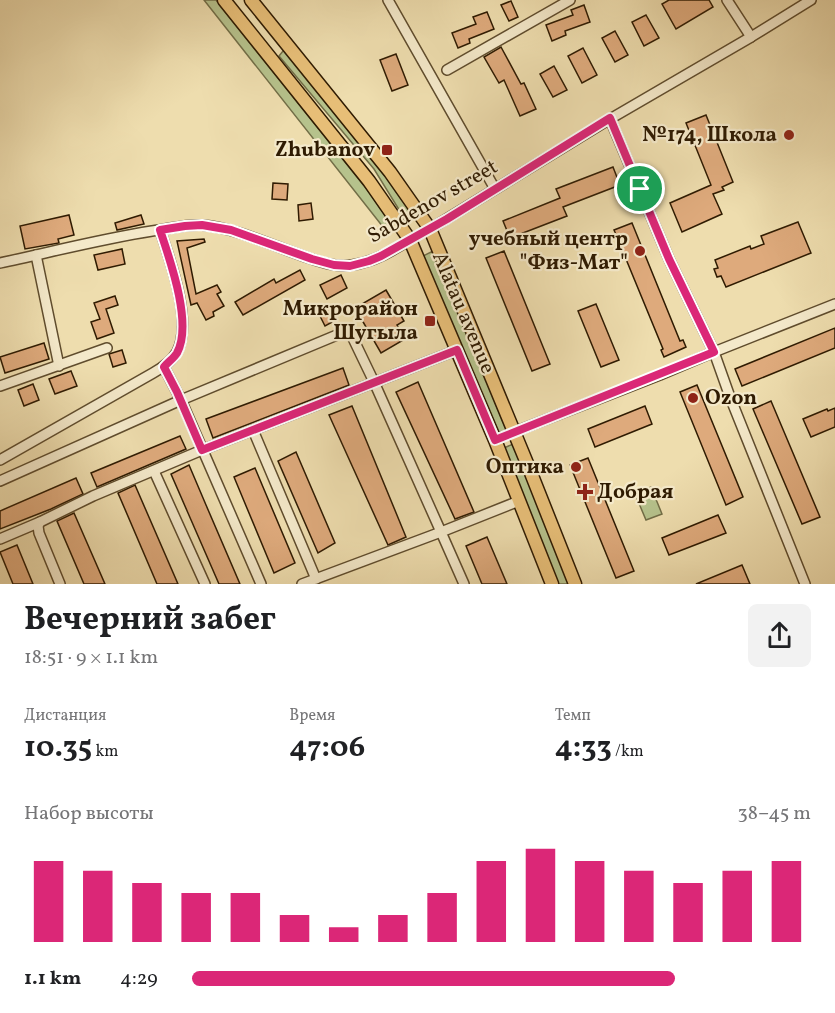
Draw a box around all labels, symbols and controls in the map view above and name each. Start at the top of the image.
place label: №174, Школа [642,121,777,150]
marker: №174, Школа [782,128,796,142]
place label: Zhubanov [275,136,375,165]
marker: Zhubanov [380,143,394,157]
street label: Sabdenov street [363,153,503,251]
pin [614,163,665,214]
icon: arrive [623,172,656,205]
place label: учебный центр "Физ-Мат" [469,225,628,278]
marker: учебный центр "Физ-Мат" [633,244,647,258]
street label: Alatau avenue [424,247,502,379]
place label: Микрорайон Шугыла [283,295,418,348]
marker: Микрорайон Шугыла [423,314,437,328]
place label: Ozon [705,384,757,413]
marker: Ozon [686,391,700,405]
place label: Оптика [486,453,564,482]
marker: Оптика [569,460,583,474]
place label: Добрая [597,478,673,507]
marker: Добрая [578,485,592,499]
text: Вечерний забег [24,598,276,644]
button: share [748,604,811,667]
text: 18:51 · 9 × 1.1 km [24,644,158,672]
text: Дистанция [24,705,106,727]
text: Время [289,705,335,727]
text: Темп [555,705,591,727]
text: 10.35 [24,727,92,769]
text: 47:06 [289,727,365,769]
text: 4:33 [555,727,612,769]
text: km [92,741,118,763]
text: /km [612,741,644,763]
text: Набор высоты [24,800,154,828]
text: 38–45 m [738,800,811,828]
text: 1.1 km [24,965,81,993]
text: 4:29 [120,965,158,993]

